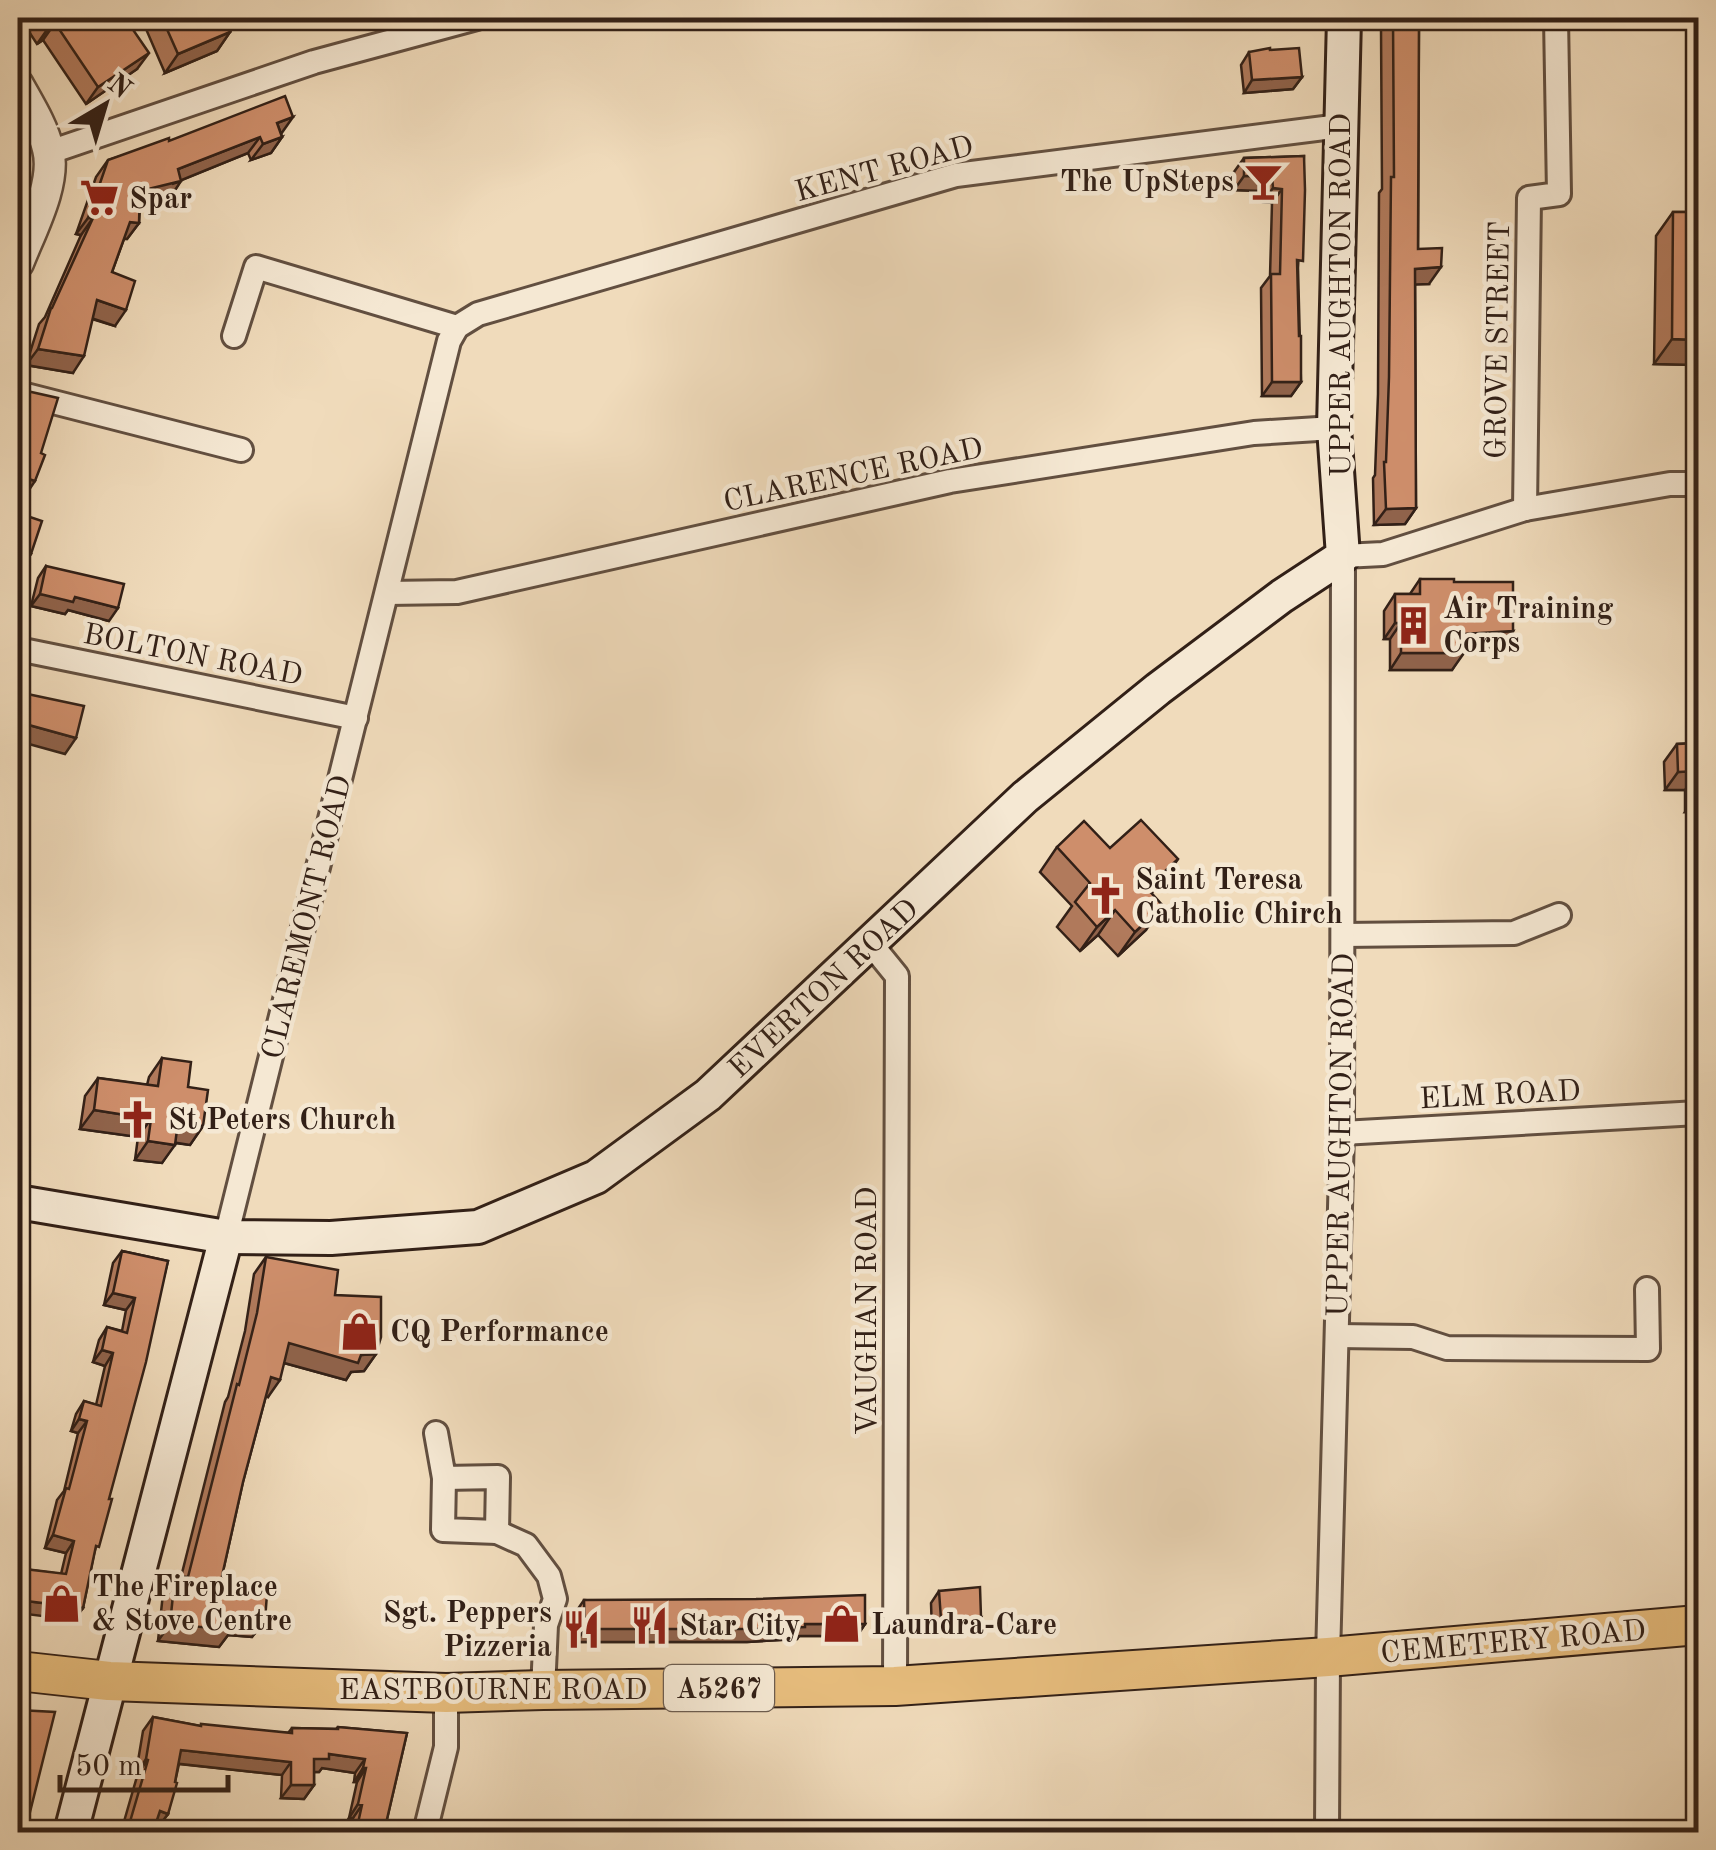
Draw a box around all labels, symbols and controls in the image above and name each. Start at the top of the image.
north arrow [55,55,155,155]
text: N [101,70,136,106]
street label: UPPER AUGHTON ROAD [1327,113,1357,477]
street label: KENT ROAD [792,132,977,208]
bar icon: The UpSteps [1243,160,1285,202]
place label: The UpSteps [1060,168,1234,198]
supermarket icon: Spar [78,177,120,219]
place label: Spar [129,185,192,215]
street label: GROVE STREET [1482,221,1516,459]
street label: CLARENCE ROAD [721,434,986,518]
place label: Air Training Corps [1443,595,1614,659]
building icon: Air Training Corps [1392,604,1434,646]
street label: BOLTON ROAD [80,620,305,692]
street label: CLAREMONT ROAD [258,772,358,1062]
place label: Saint Teresa Catholic Chirch [1135,866,1343,930]
church icon: Saint Teresa Catholic Chirch [1084,875,1126,917]
street label: EVERTON ROAD [724,894,925,1085]
street label: UPPER AUGHTON ROAD [1324,953,1360,1317]
street label: ELM ROAD [1419,1077,1581,1115]
church icon: St Peters Church [117,1098,159,1140]
place label: St Peters Church [168,1106,396,1136]
street label: VAUGHAN ROAD [853,1187,883,1435]
shop icon: CQ Performance [339,1310,381,1352]
place label: CQ Performance [390,1318,609,1348]
place label: The Fireplace & Stove Centre [92,1573,292,1637]
shop icon: The Fireplace & Stove Centre [41,1582,83,1624]
place label: Sgt. Peppers Pizzeria [383,1599,552,1663]
shop icon: Laundra-Care [820,1603,862,1645]
restaurant icon: Star City [628,1604,670,1646]
restaurant icon: Sgt. Peppers Pizzeria [561,1608,603,1650]
place label: Laundra-Care [871,1611,1057,1641]
place label: Star City [679,1612,801,1642]
street label: CEMETERY ROAD [1379,1616,1647,1670]
road number: A5267 [664,1665,774,1711]
street label: EASTBOURNE ROAD [339,1676,647,1706]
scale bar [60,1730,228,1792]
text: 50 m [75,1752,142,1782]

